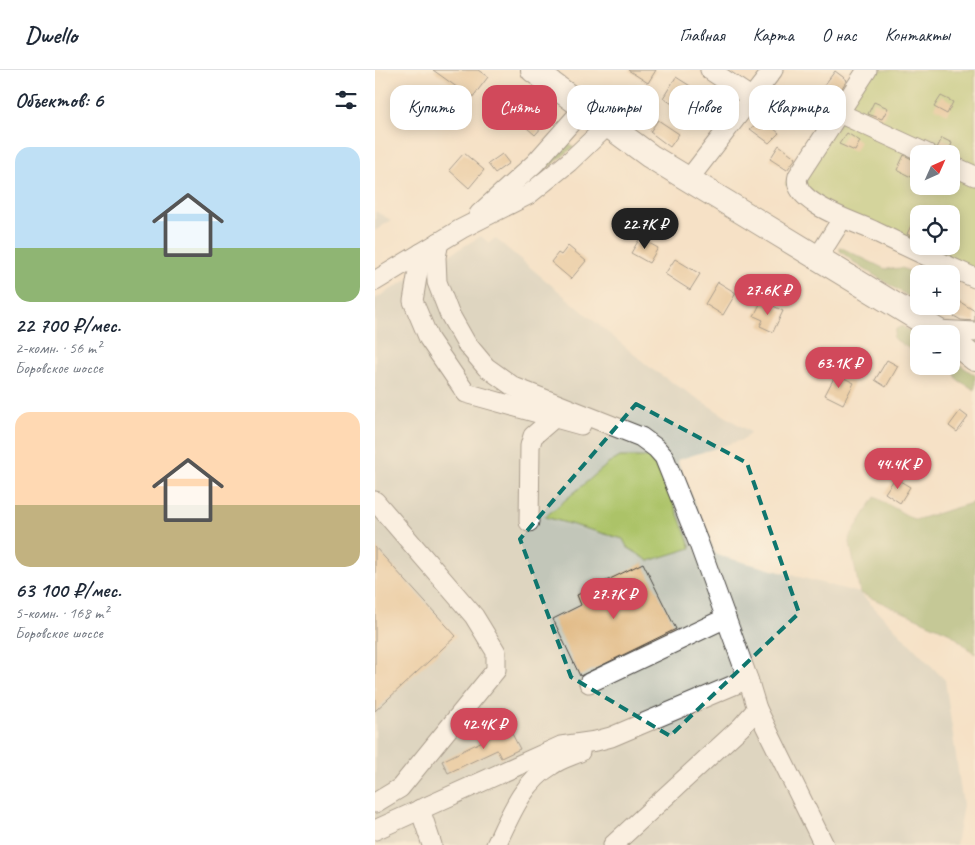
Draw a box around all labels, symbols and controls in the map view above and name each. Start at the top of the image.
text: Dwello [25,20,77,50]
text: Главная [680,24,725,46]
text: Карта [753,24,794,46]
text: О нас [822,24,857,46]
text: Контакты [885,24,950,46]
chip: Купить [390,85,472,130]
chip: Снять [482,85,557,130]
chip: Фильтры [567,85,659,130]
chip: Новое [669,85,739,130]
chip: Квартира [749,85,846,130]
icon: filters [332,86,360,114]
text: Объектов: 6 [15,87,103,113]
north arrow [910,145,960,195]
map controls [910,145,960,375]
icon: home [143,180,233,270]
button: locate [910,205,960,255]
pin: 22.7K ₽ [599,208,691,250]
text: 22.7K ₽ [623,214,667,234]
button: + [910,265,960,315]
pin: 27.6K ₽ [722,274,814,316]
text: 27.6K ₽ [745,280,791,300]
text: 22 700 ₽/мес. [15,312,121,338]
button: − [910,325,960,375]
text: 2-комн. · 56 m² [15,338,101,358]
pin: 63.1K ₽ [793,346,885,389]
text: 63.1K ₽ [816,353,862,373]
text: Боровское шоссе [15,358,103,378]
icon: home [143,445,233,535]
pin: 44.4K ₽ [852,448,944,490]
text: 44.4K ₽ [875,454,921,474]
text: 63 100 ₽/мес. [15,577,121,603]
pin: 27.7K ₽ [568,578,660,620]
text: 27.7K ₽ [592,584,636,604]
text: 5-комн. · 168 m² [15,603,108,623]
text: Боровское шоссе [15,623,103,643]
pin: 42.4K ₽ [438,708,530,750]
text: 42.4K ₽ [461,714,507,734]

